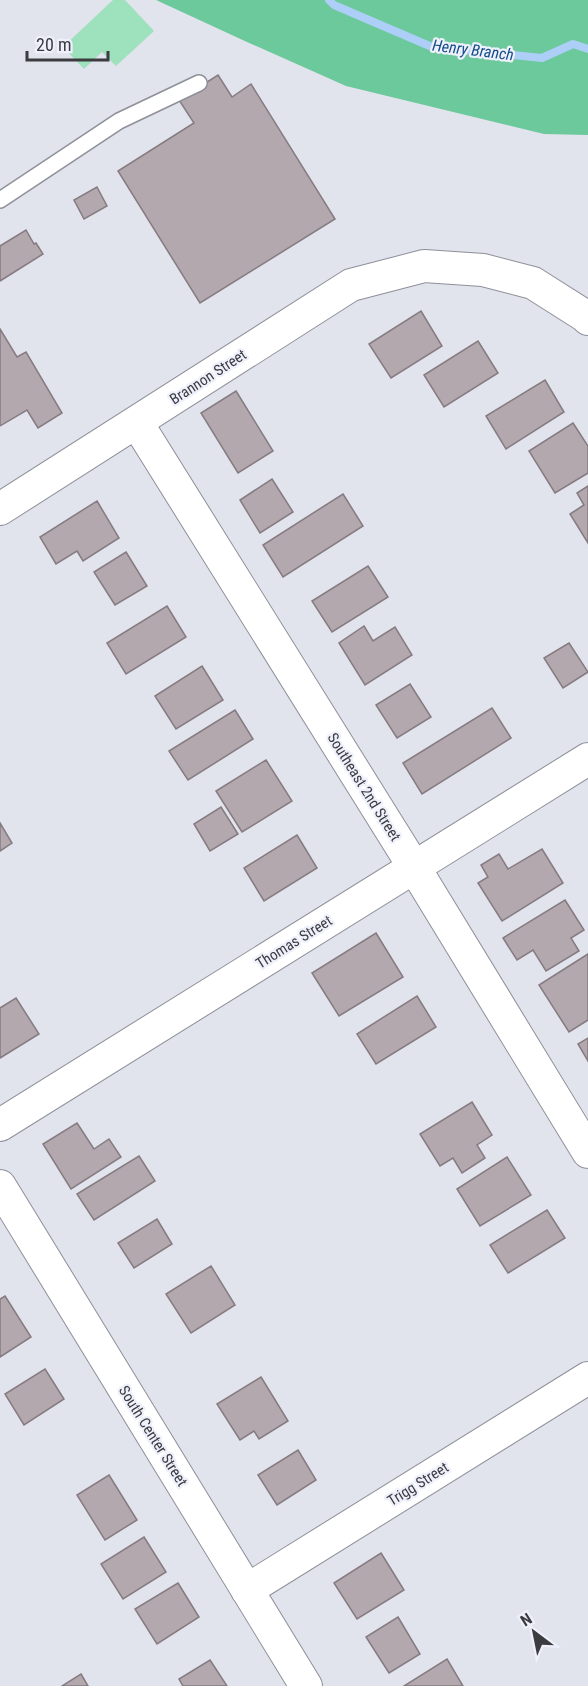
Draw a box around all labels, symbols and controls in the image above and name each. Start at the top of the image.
scale bar [27,24,108,62]
text: 20 m [36,34,71,55]
water label: Henry Branch [431,36,515,64]
street label: Brannon Street [166,346,250,408]
street label: Southeast 2nd Street [324,730,404,844]
street label: Thomas Street [253,911,335,973]
street label: South Center Street [115,1382,191,1490]
street label: Trigg Street [384,1458,452,1510]
north arrow [504,1602,564,1662]
text: N [517,1609,536,1630]

